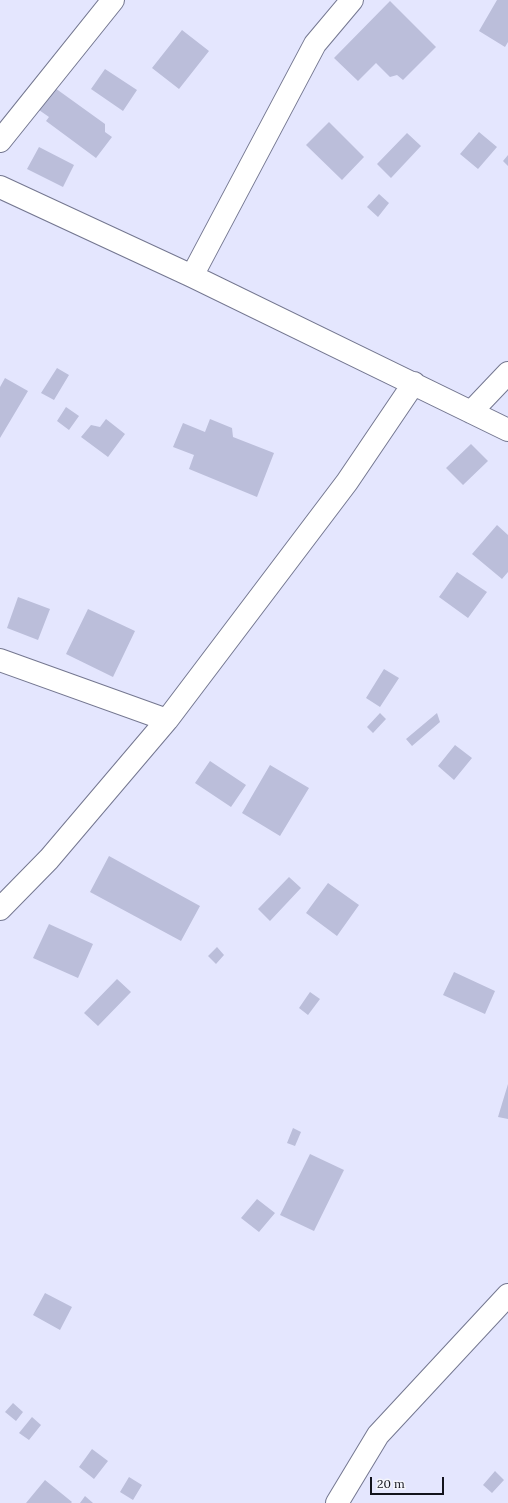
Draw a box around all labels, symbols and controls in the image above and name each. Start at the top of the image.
scale bar [372,1469,446,1495]
text: 20 m [377,1476,405,1491]

